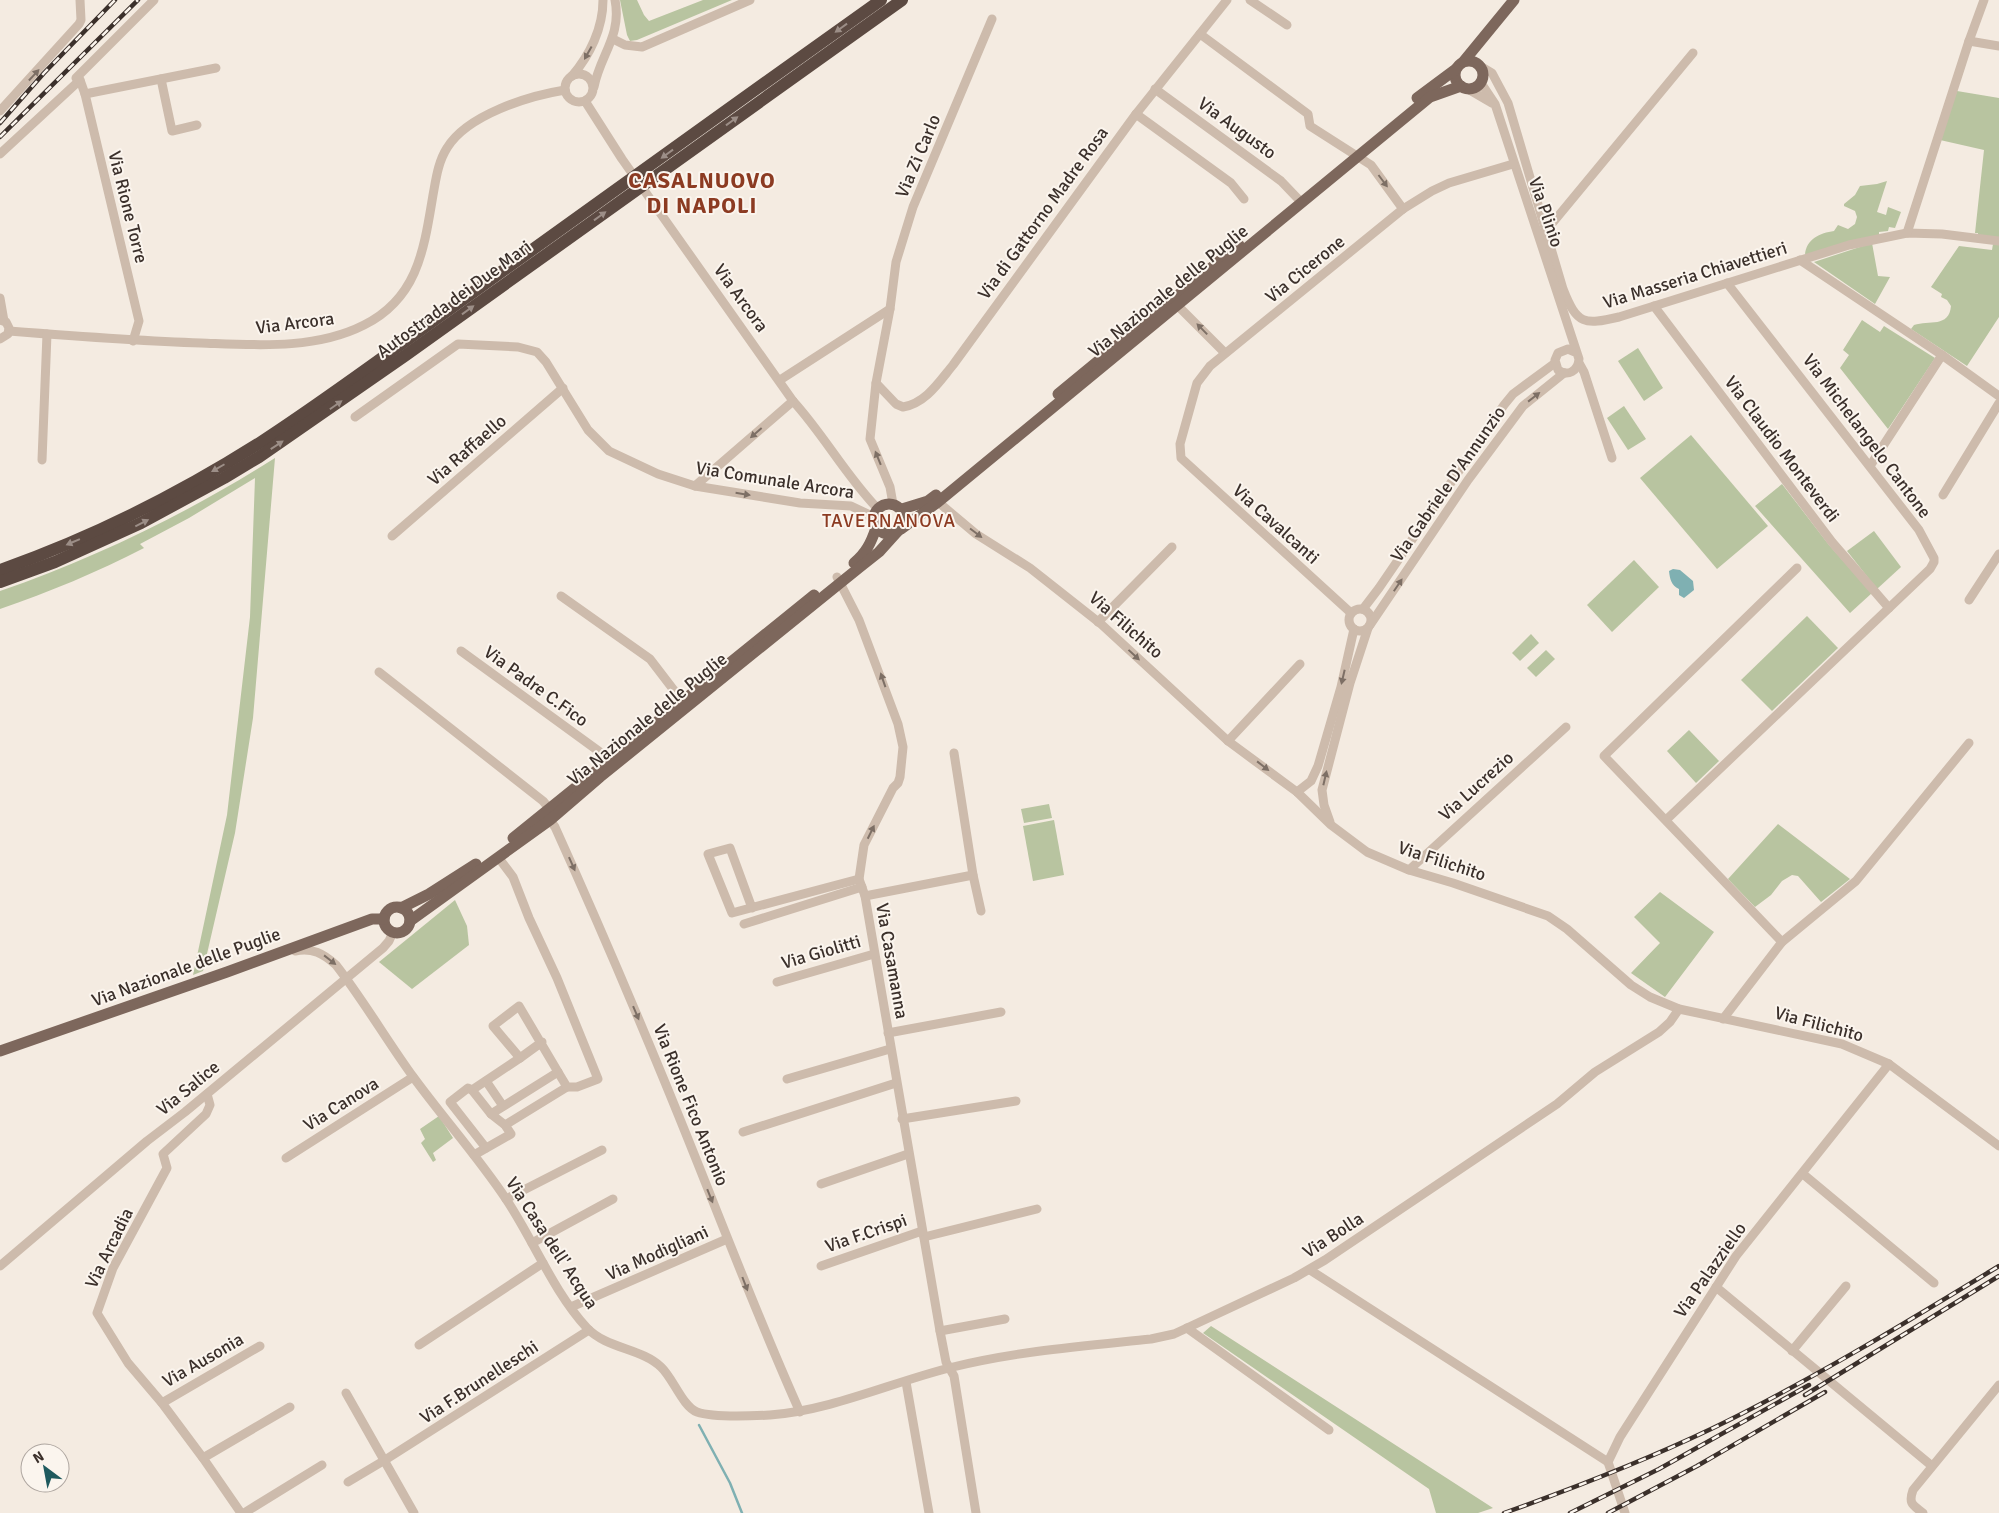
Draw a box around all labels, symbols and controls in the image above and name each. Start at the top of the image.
one-way arrow [834,23,848,33]
one-way arrow [584,46,592,60]
one-way arrow [28,70,40,82]
street label: Via Augusto [1193,92,1281,164]
street label: Via Zi Carlo [891,111,945,201]
one-way arrow [725,116,739,126]
street label: Via di Gattorno Madre Rosa [973,122,1113,304]
one-way arrow [660,148,673,158]
street label: Via Rione Torre [103,149,153,265]
district label: CASALNUOVO DI NAPOLI [628,167,776,219]
one-way arrow [1377,174,1388,187]
street label: Via Plinio [1524,174,1568,250]
one-way arrow [593,211,607,221]
street label: Via Nazionale delle Puglie [1084,220,1252,362]
street label: Via Cicerone [1261,230,1349,308]
street label: Autostrada dei Due Mari [372,235,536,363]
street label: Via Masseria Chiavettieri [1600,236,1790,314]
street label: Via Arcora [709,260,773,336]
one-way arrow [461,305,474,316]
street label: Via Arcora [254,307,336,339]
one-way arrow [1196,324,1208,336]
street label: Via Michelangelo Cantone [1798,349,1936,523]
street label: Via Claudio Monteverdi [1720,371,1844,527]
one-way arrow [1527,392,1540,403]
one-way arrow [329,400,342,410]
street label: Via Gabriele D'Annunzio [1386,402,1510,566]
street label: Via Raffaello [423,410,511,490]
one-way arrow [751,427,763,439]
one-way arrow [271,440,284,449]
one-way arrow [873,451,881,465]
street label: Via Comunale Arcora [694,457,856,503]
one-way arrow [210,464,225,472]
street label: Via Cavalcanti [1228,479,1324,569]
one-way arrow [735,490,751,498]
district label: TAVERNANOVA [822,509,956,533]
one-way arrow [134,519,149,527]
one-way arrow [969,528,982,539]
one-way arrow [66,538,80,546]
one-way arrow [1393,579,1403,592]
street label: Via Filichito [1084,587,1168,663]
street label: Via Padre C.Fico [480,641,592,731]
street label: Via Nazionale delle Puglie [563,648,731,790]
one-way arrow [1128,649,1140,661]
one-way arrow [1339,669,1347,685]
one-way arrow [879,673,886,688]
street label: Via Lucrezio [1434,747,1518,825]
one-way arrow [1256,761,1270,771]
one-way arrow [1321,770,1329,785]
one-way arrow [867,825,875,839]
street label: Via Filichito [1395,836,1489,886]
one-way arrow [568,857,576,871]
street label: Via Casamanna [871,901,913,1021]
street label: Via Nazionale delle Puglie [89,923,283,1011]
street label: Via Giolitti [779,930,863,974]
one-way arrow [323,955,336,966]
street label: Via Filichito [1772,1002,1866,1046]
one-way arrow [632,1006,640,1020]
street label: Via Rione Fico Antonio [648,1021,734,1189]
street label: Via Salice [152,1056,224,1120]
street label: Via Canova [299,1072,383,1136]
street label: Via Casa dell' Acqua [501,1173,603,1313]
one-way arrow [707,1189,715,1203]
street label: Via Arcadia [80,1204,138,1292]
street label: Via Bolla [1298,1207,1368,1263]
street label: Via F.Crispi [822,1209,910,1257]
street label: Via Palazziello [1669,1218,1751,1322]
street label: Via Modigliani [602,1221,712,1285]
one-way arrow [742,1277,749,1292]
street label: Via Ausonia [159,1328,247,1392]
street label: Via F.Brunelleschi [416,1336,542,1428]
north arrow [20,1443,70,1493]
text: N [30,1448,47,1467]

